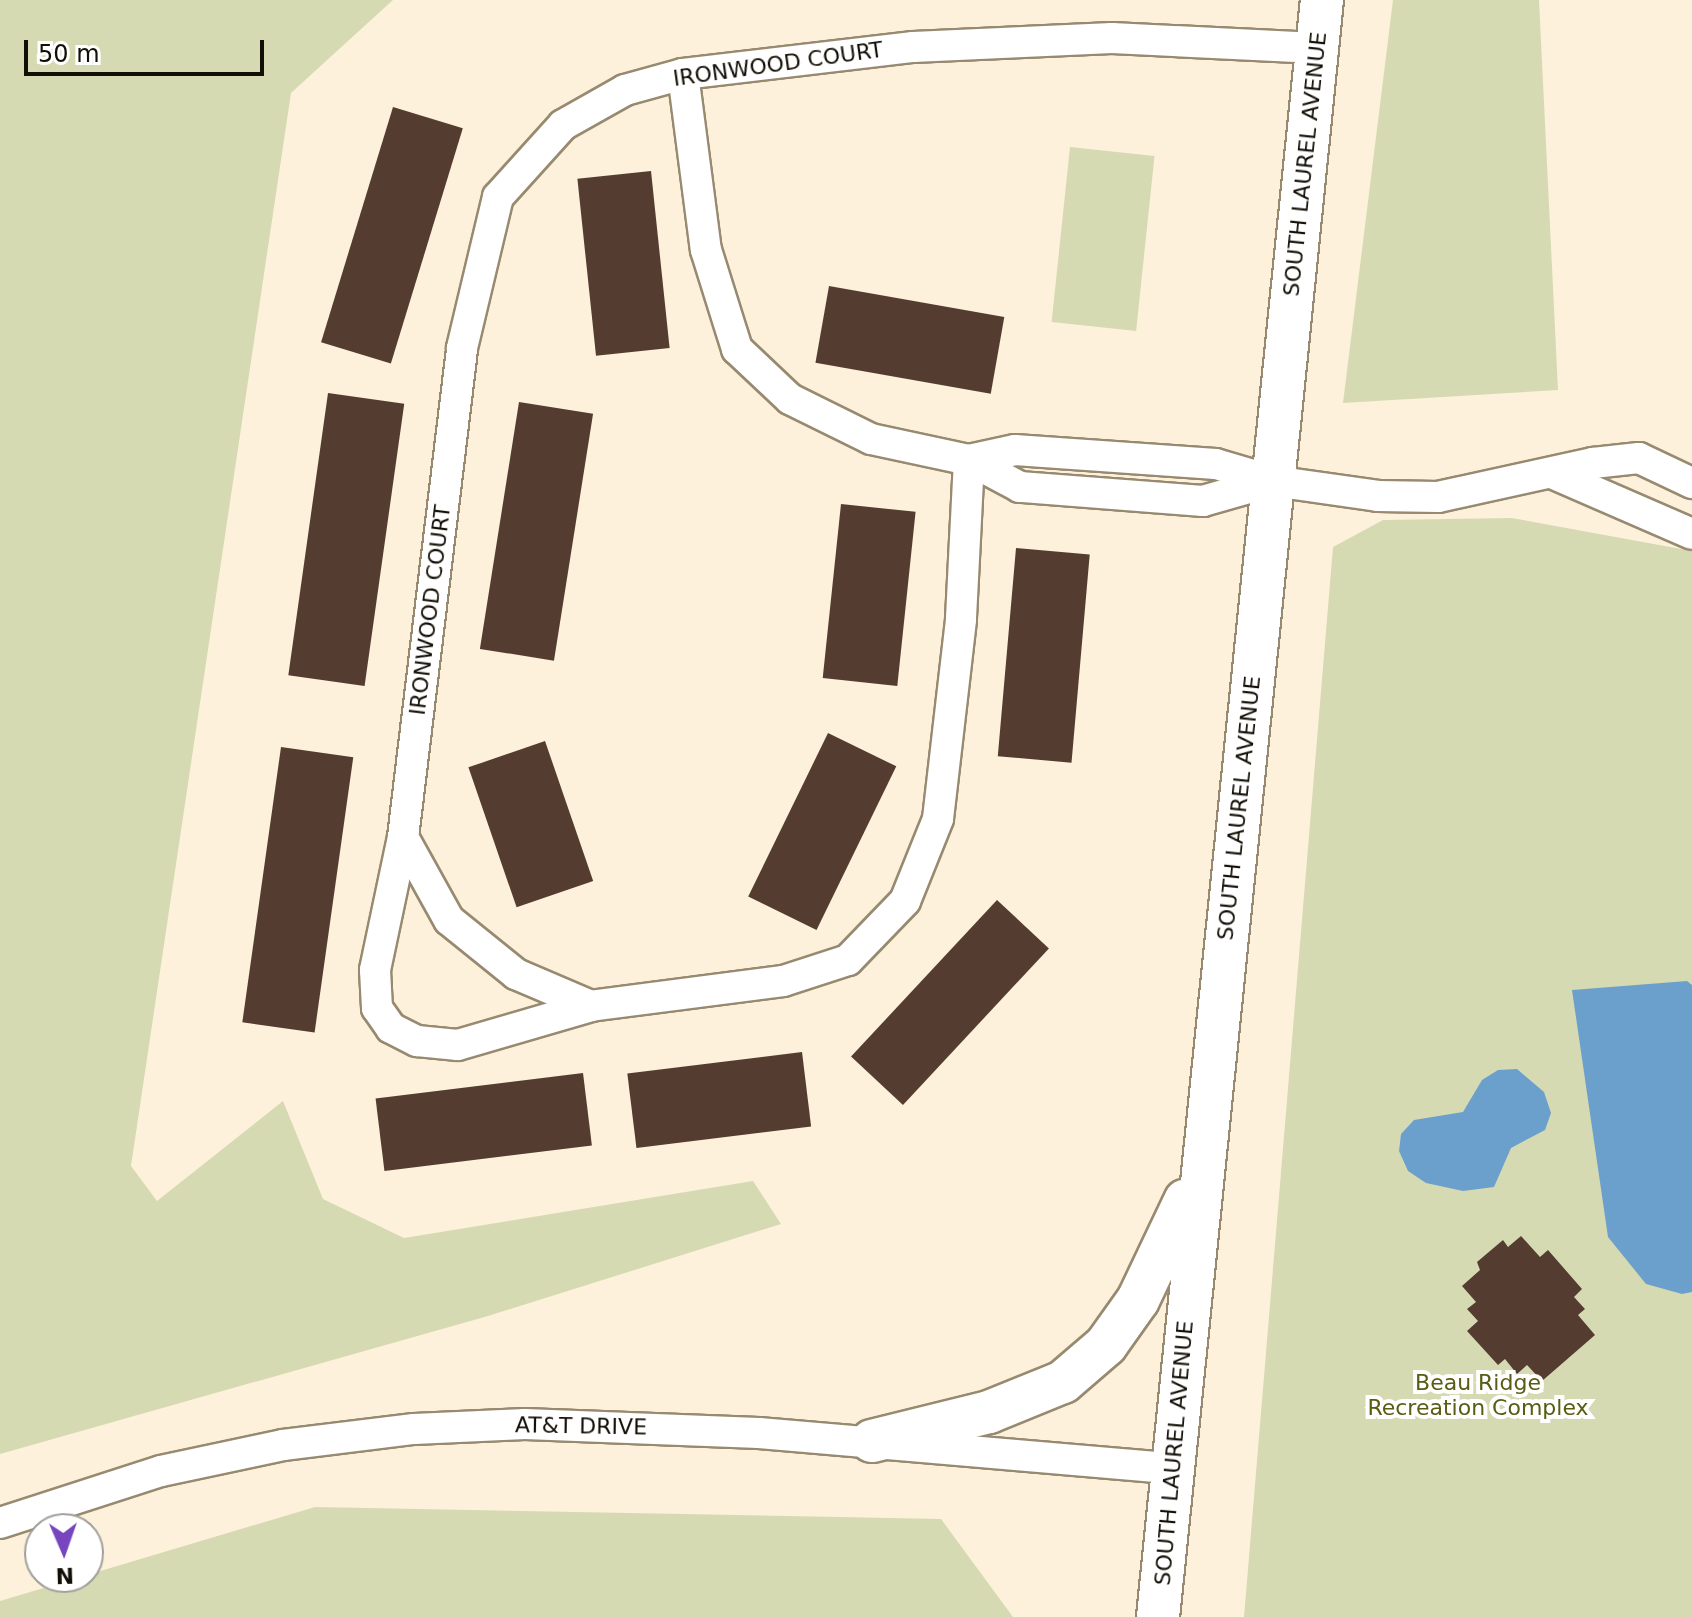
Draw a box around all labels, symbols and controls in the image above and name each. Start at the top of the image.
scale bar [28,24,268,74]
street label: SOUTH LAUREL AVENUE [1278,30,1332,298]
street label: IRONWOOD COURT [671,36,885,92]
text: 50 m [38,40,100,68]
street label: IRONWOOD COURT [404,503,456,717]
street label: SOUTH LAUREL AVENUE [1212,674,1266,942]
street label: SOUTH LAUREL AVENUE [1149,1319,1199,1587]
park label: Beau Ridge Recreation Complex [1367,1369,1589,1420]
street label: AT&T DRIVE [515,1412,647,1440]
north arrow [24,1513,104,1593]
text: N [55,1563,74,1588]

